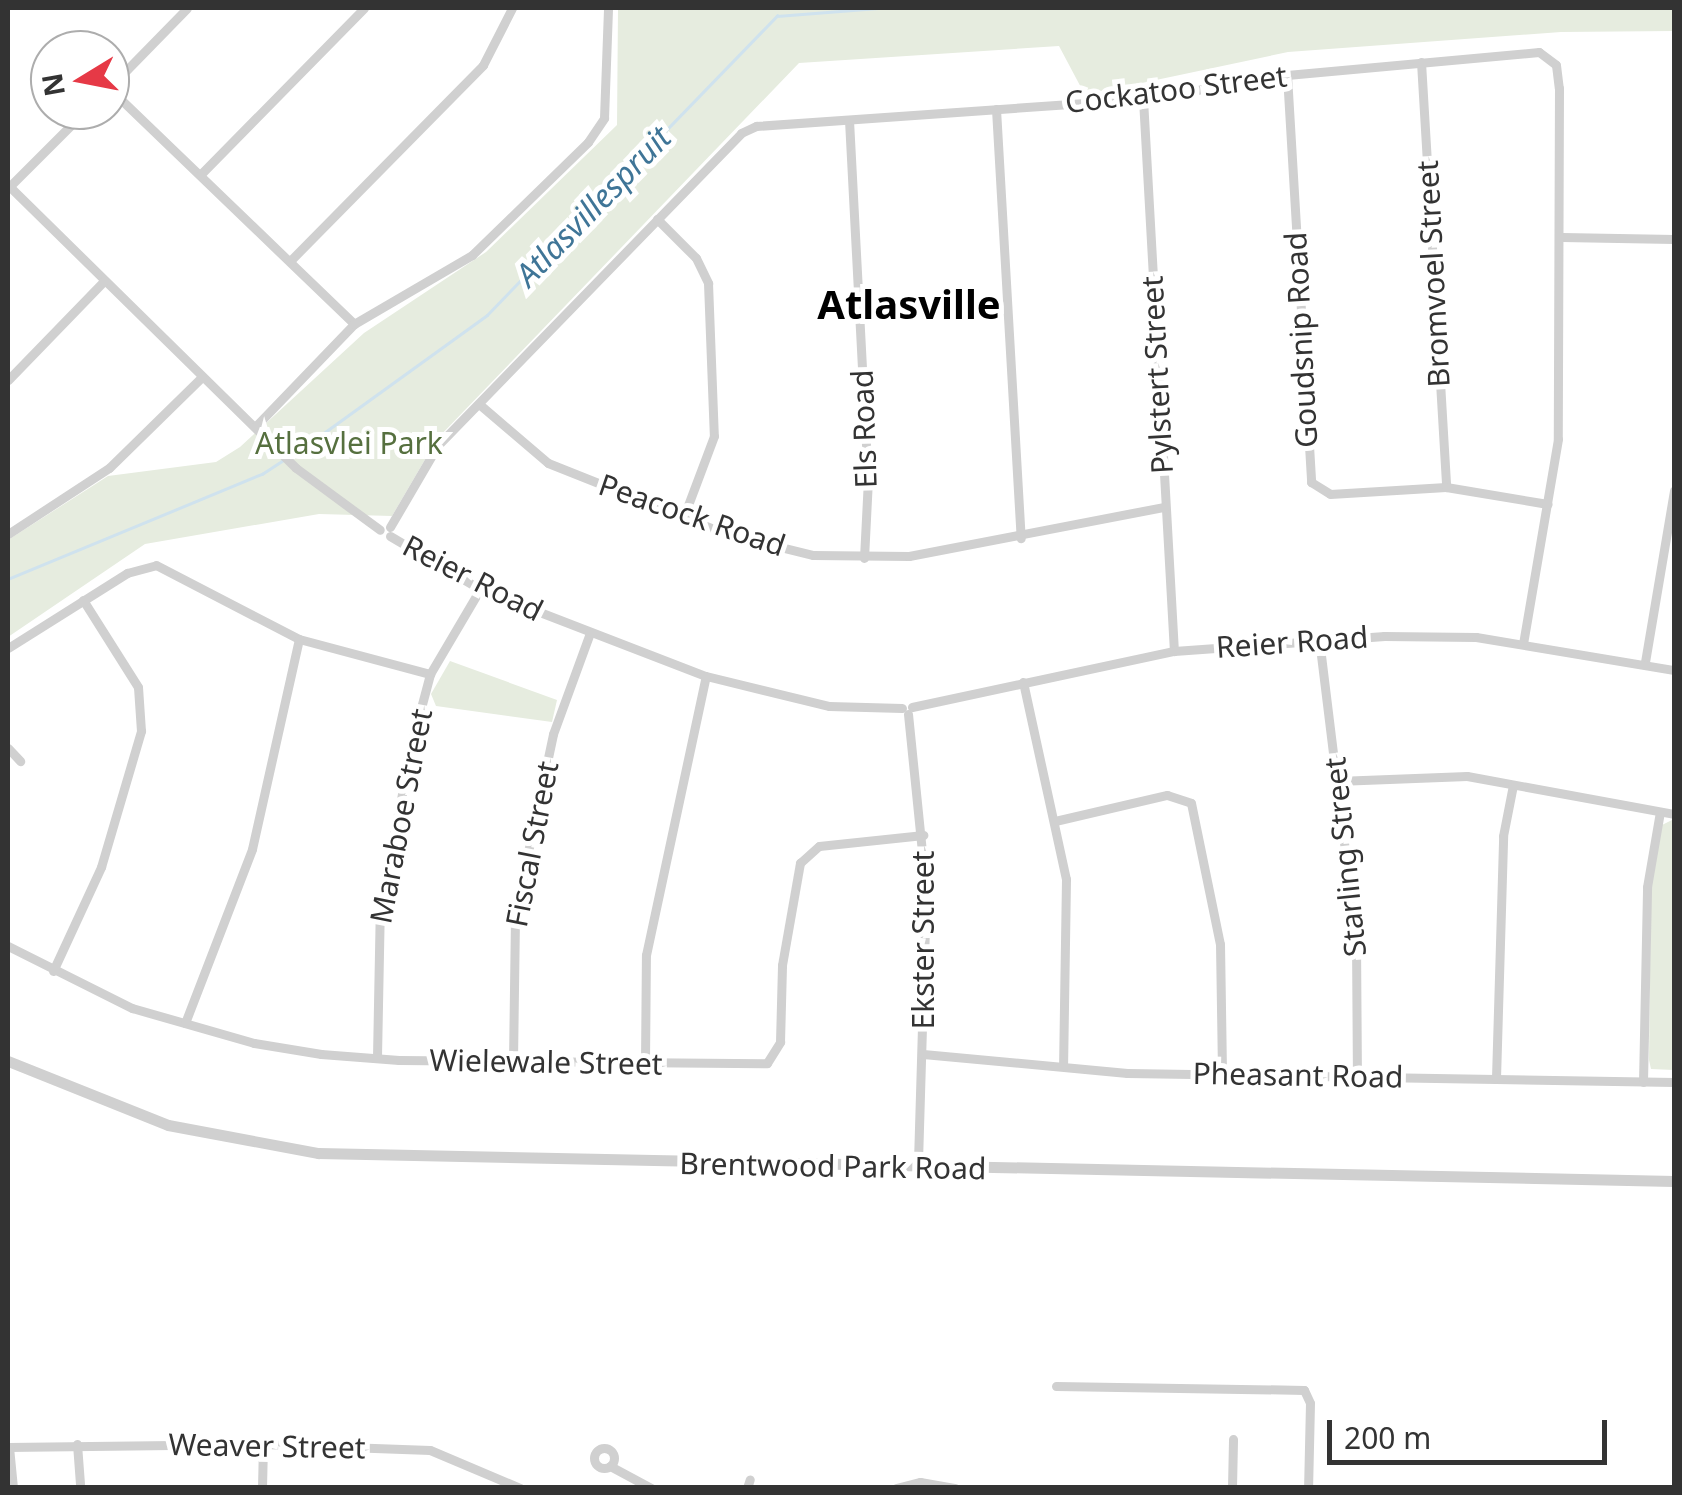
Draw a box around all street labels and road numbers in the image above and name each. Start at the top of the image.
street label: Cockatoo Street [1063,58,1289,120]
street label: Bromvoel Street [1409,160,1457,388]
street label: Goudsnip Road [1277,231,1325,449]
street label: Pylstert Street [1134,275,1180,475]
street label: Els Road [844,369,884,489]
street label: Peacock Road [594,466,790,564]
street label: Reier Road [397,527,549,629]
street label: Reier Road [1215,619,1369,665]
street label: Maraboe Street [363,706,439,926]
street label: Starling Street [1317,755,1373,959]
street label: Fiscal Street [498,758,566,930]
street label: Ekster Street [905,851,941,1029]
street label: Wielewale Street [429,1042,663,1082]
street label: Pheasant Road [1192,1055,1404,1095]
street label: Brentwood Park Road [679,1145,987,1187]
street label: Weaver Street [168,1426,366,1466]

